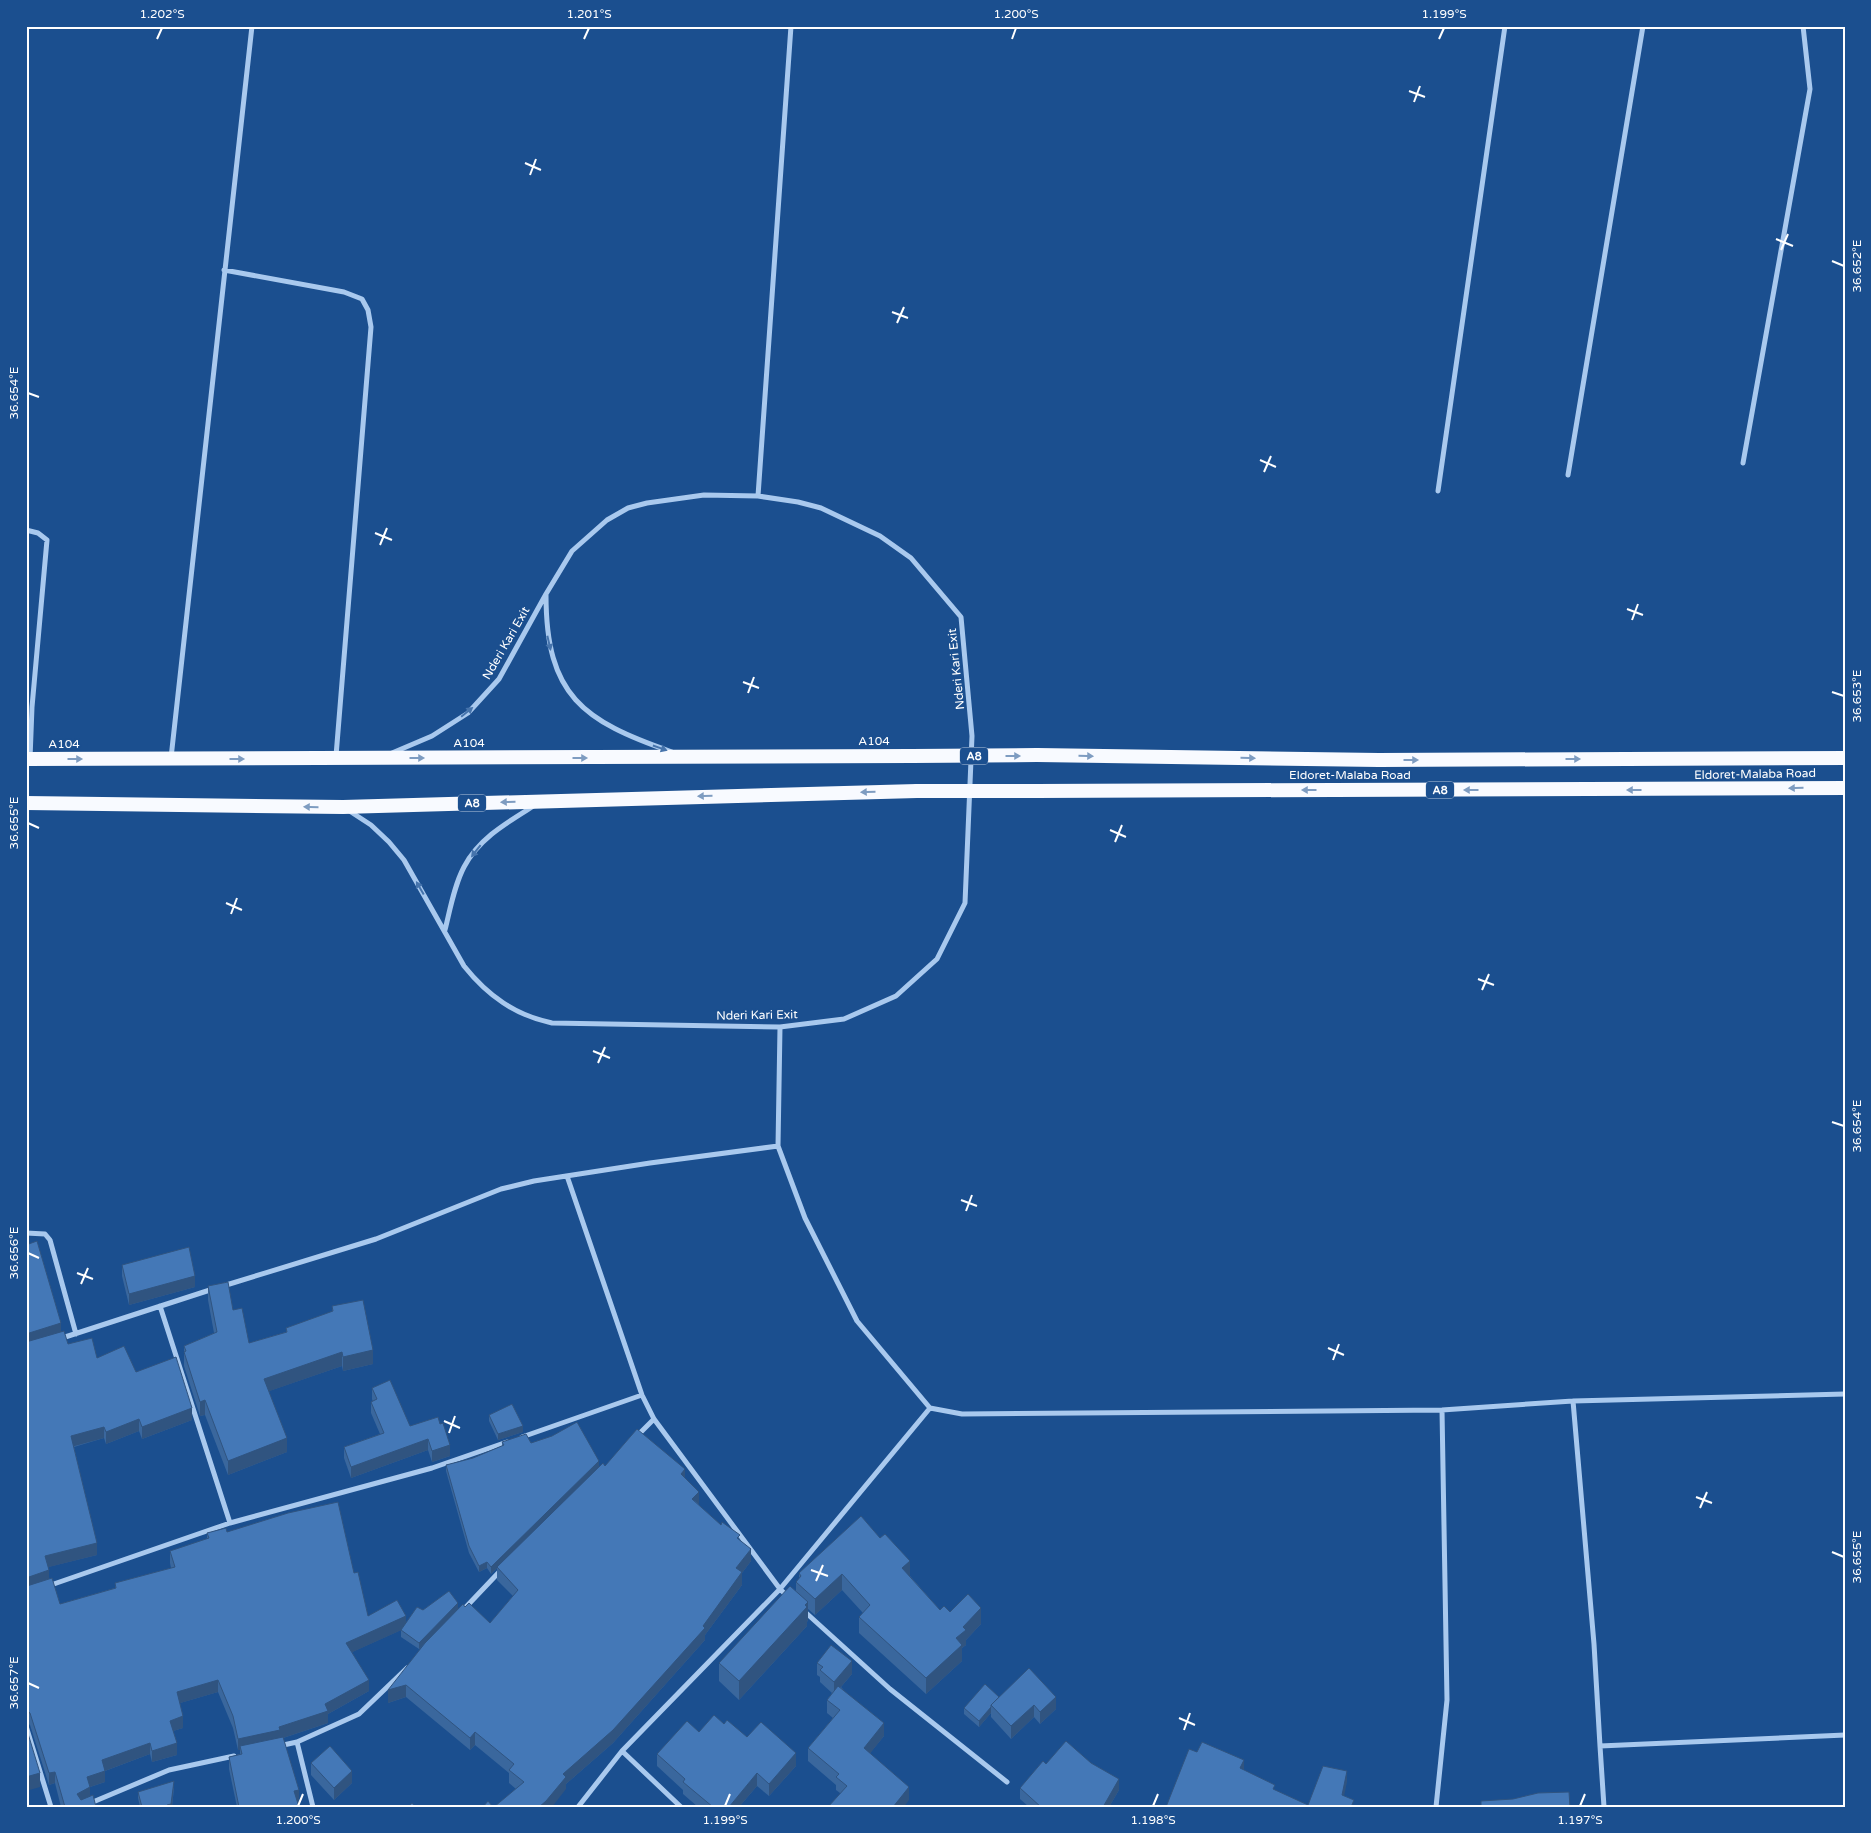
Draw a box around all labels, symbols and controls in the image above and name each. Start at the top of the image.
text: 1.202°S [139,7,185,21]
text: 1.201°S [566,7,612,21]
text: 1.200°S [993,7,1039,21]
text: 1.199°S [1421,7,1467,21]
text: 36.652°E [1850,239,1864,293]
text: 36.654°E [7,366,21,420]
street label: Nderi Kari Exit [480,604,533,682]
street label: Nderi Kari Exit [945,627,967,710]
one-way arrow [545,635,553,650]
text: 36.653°E [1850,669,1864,723]
one-way arrow [460,707,473,718]
street label: A104 [858,734,890,748]
street label: A104 [453,736,485,750]
street label: A104 [48,737,80,751]
one-way arrow [653,744,668,752]
road number: A8 [960,748,988,764]
one-way arrow [1005,751,1021,759]
one-way arrow [1078,752,1094,760]
one-way arrow [410,754,426,762]
one-way arrow [572,754,588,762]
one-way arrow [1240,754,1256,762]
one-way arrow [67,755,83,763]
one-way arrow [230,755,246,763]
one-way arrow [1565,755,1581,763]
one-way arrow [1403,756,1419,764]
street label: Eldoret-Malaba Road [1694,766,1816,782]
street label: Eldoret-Malaba Road [1289,768,1411,782]
road number: A8 [1426,782,1454,798]
one-way arrow [1788,785,1804,793]
one-way arrow [1463,786,1479,794]
one-way arrow [1625,786,1641,794]
one-way arrow [1300,787,1316,795]
one-way arrow [860,788,876,796]
one-way arrow [697,792,713,800]
road number: A8 [458,794,486,811]
text: 36.655°E [7,796,21,849]
one-way arrow [500,798,516,806]
one-way arrow [302,803,318,811]
one-way arrow [470,844,481,857]
one-way arrow [416,880,424,895]
street label: Nderi Kari Exit [716,1007,798,1023]
text: 36.654°E [1850,1099,1864,1153]
text: 36.656°E [7,1226,21,1279]
text: 36.655°E [1850,1530,1864,1583]
text: 36.657°E [7,1656,21,1710]
text: 1.200°S [275,1813,321,1827]
text: 1.199°S [702,1813,748,1827]
text: 1.198°S [1130,1813,1176,1827]
text: 1.197°S [1557,1813,1603,1827]

